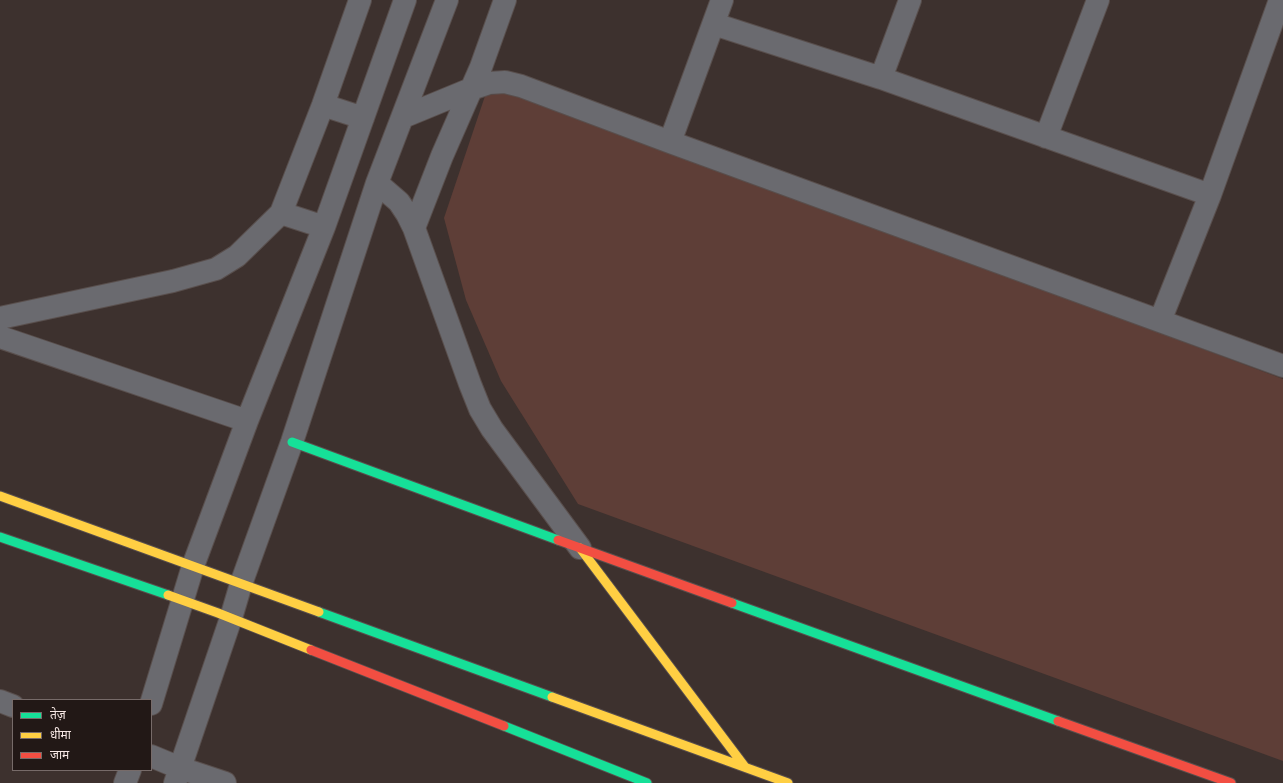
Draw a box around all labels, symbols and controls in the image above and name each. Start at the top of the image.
legend [12,699,152,771]
text: तेज़ [50,707,66,722]
text: धीमा [50,727,71,742]
text: जाम [50,747,69,762]

